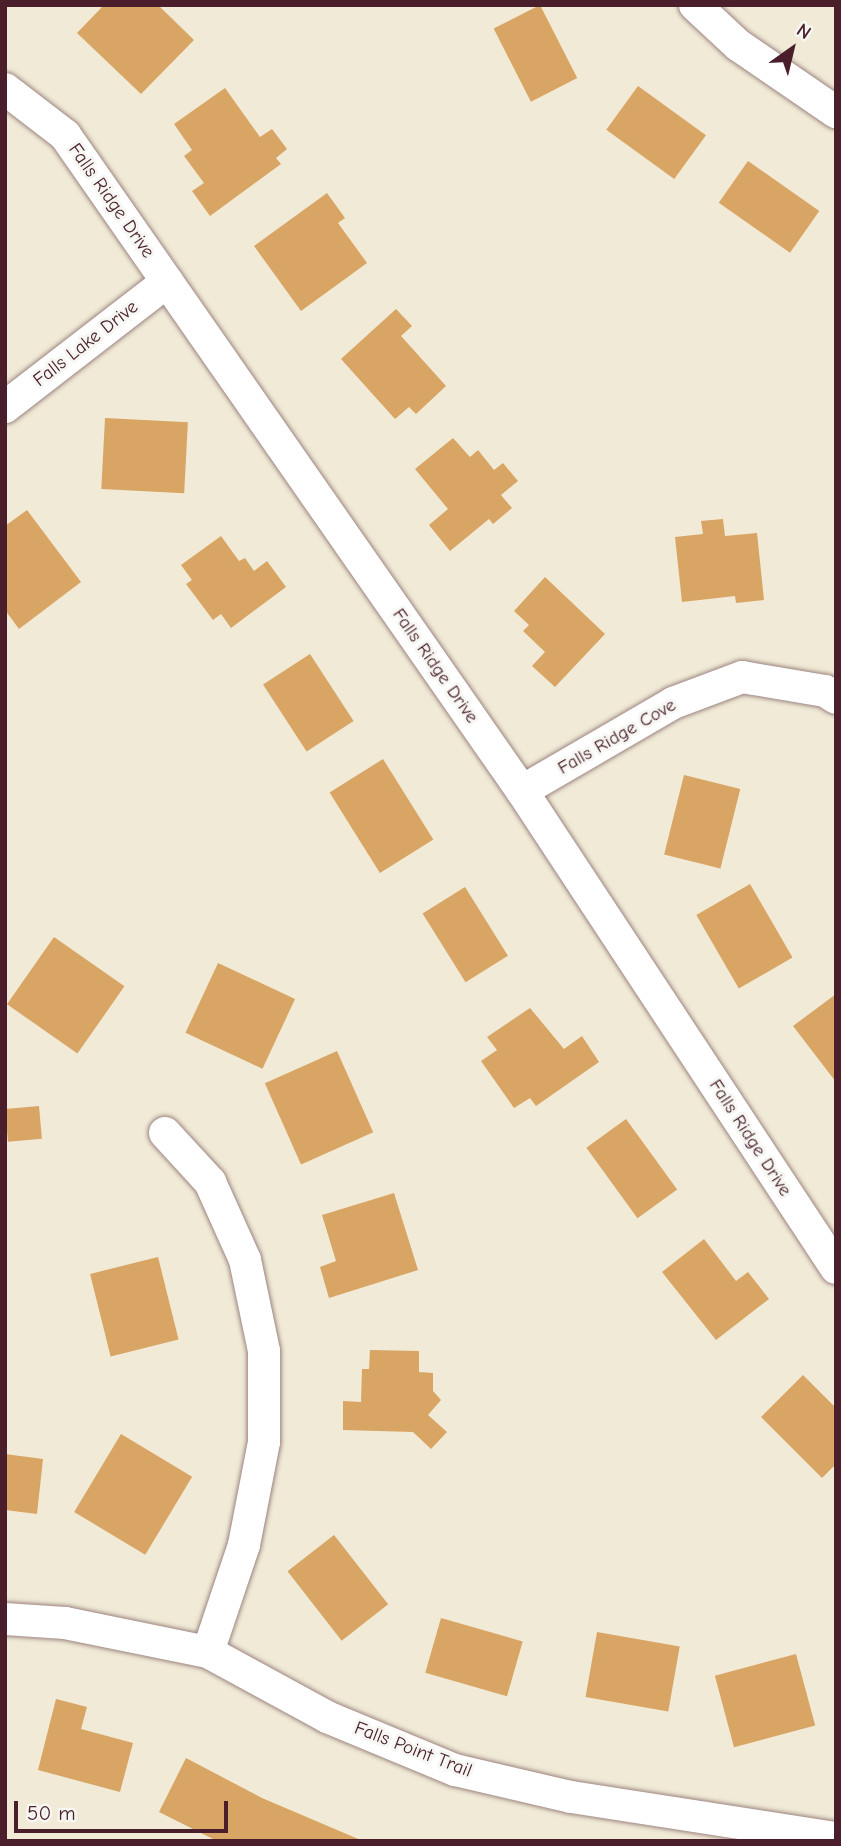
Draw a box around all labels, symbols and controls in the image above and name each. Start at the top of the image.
north arrow [757,14,827,84]
text: N [792,19,815,44]
street label: Falls Ridge Drive [63,139,159,263]
street label: Falls Lake Drive [29,296,143,392]
street label: Falls Ridge Drive [387,604,483,728]
street label: Falls Ridge Cove [554,694,680,780]
street label: Falls Ridge Drive [704,1075,796,1201]
street label: Falls Point Trail [351,1717,475,1783]
scale bar [18,1786,231,1830]
text: 50 m [27,1801,76,1825]

